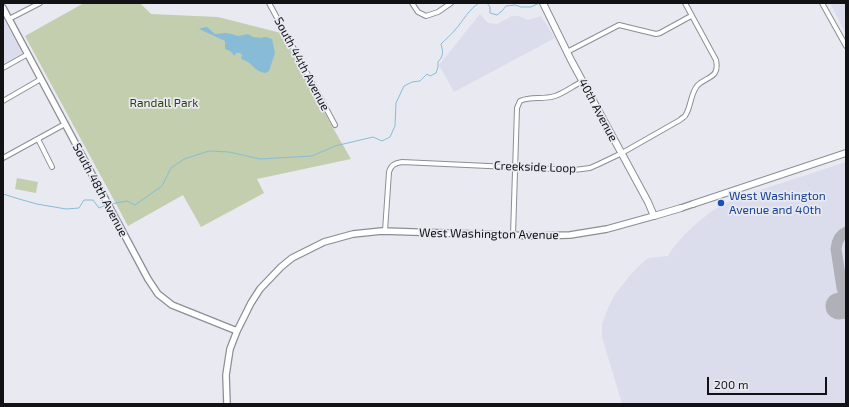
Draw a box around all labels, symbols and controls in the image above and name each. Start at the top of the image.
street label: South 44th Avenue [271,15,333,113]
street label: 40th Avenue [575,76,621,144]
park label: Randall Park [130,96,198,110]
street label: South 48th Avenue [69,141,131,239]
street label: Creekside Loop [494,158,576,176]
place label: West Washington Avenue and 40th [729,189,826,217]
marker: West Washington Avenue and 40th [716,198,726,208]
street label: West Washington Avenue [419,226,559,242]
scale bar [709,369,829,395]
text: 200 m [714,377,748,391]

